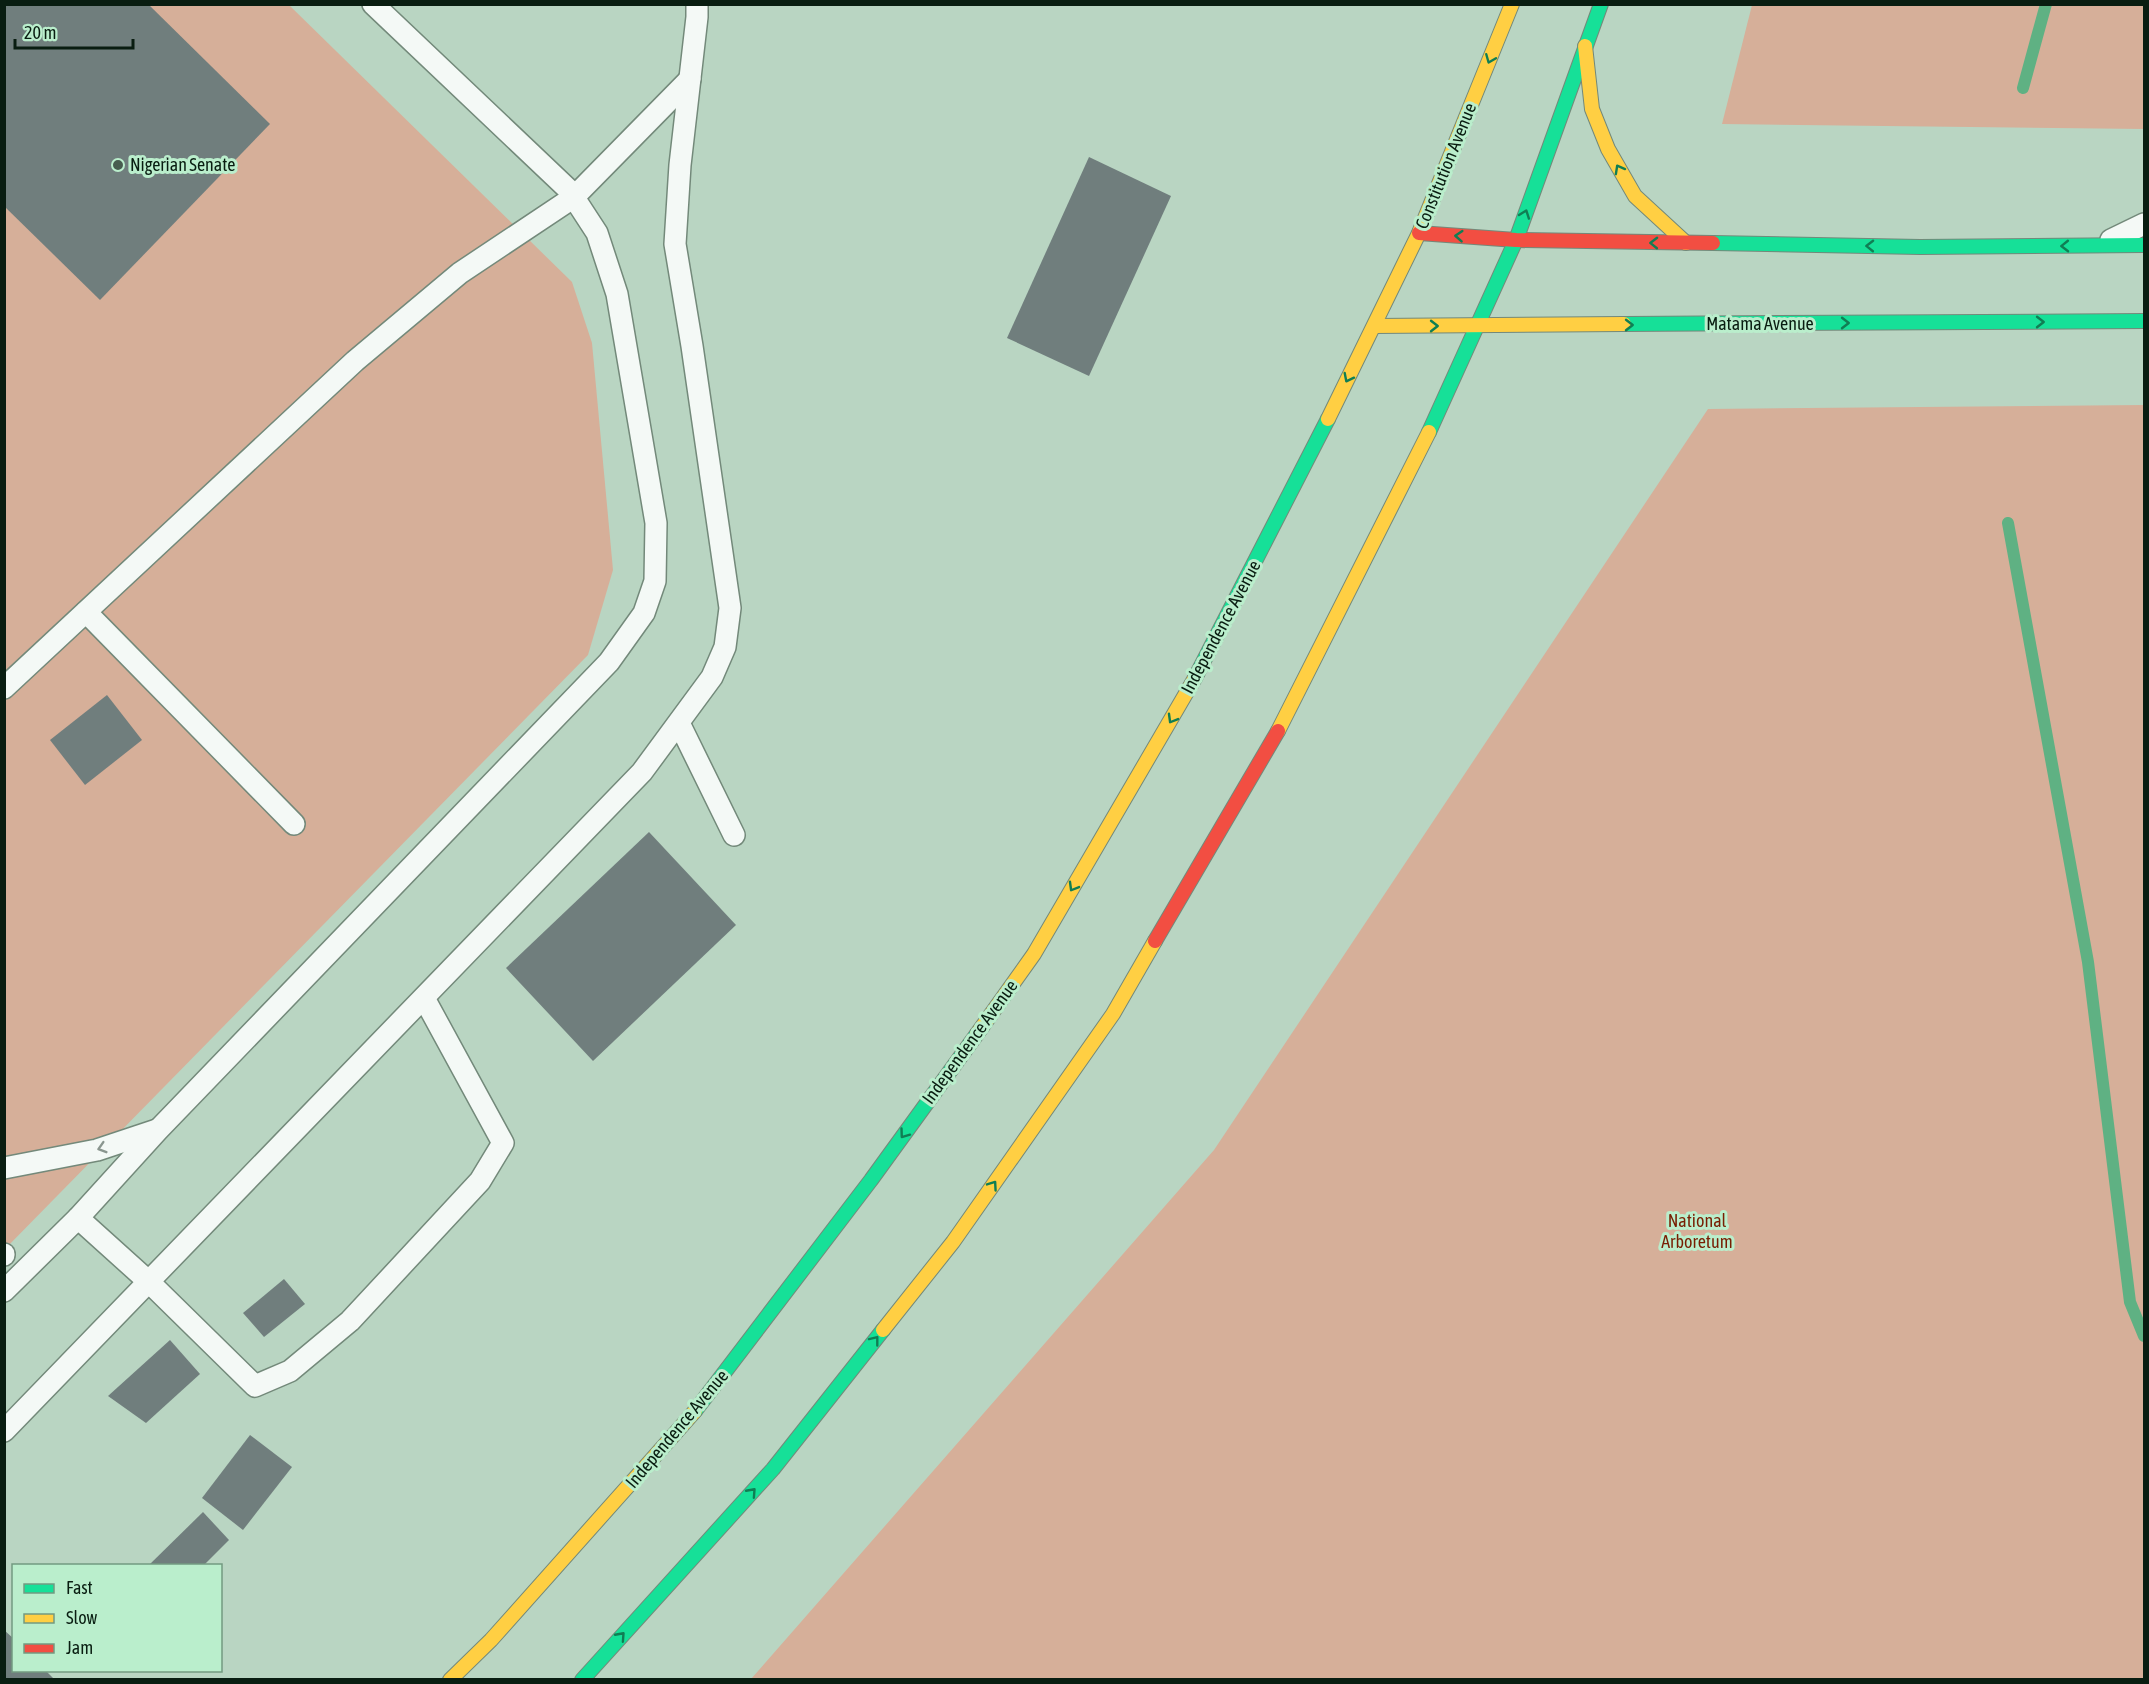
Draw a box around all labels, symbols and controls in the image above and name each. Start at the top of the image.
scale bar [15,12,134,50]
text: 20 m [24,22,56,43]
one-way arrow [1485,52,1497,63]
street label: Constitution Avenue [1411,100,1480,232]
place label: Nigerian Senate [130,154,235,175]
marker: Nigerian Senate [111,158,125,172]
one-way arrow [1615,165,1626,175]
one-way arrow [1518,209,1531,220]
one-way arrow [1455,230,1464,243]
one-way arrow [1650,236,1659,249]
one-way arrow [2061,239,2070,252]
one-way arrow [1866,240,1875,253]
street label: Matama Avenue [1706,313,1814,334]
one-way arrow [2035,316,2044,328]
one-way arrow [1840,317,1849,329]
one-way arrow [1624,319,1633,331]
one-way arrow [1429,320,1438,332]
one-way arrow [1344,372,1356,383]
street label: Independence Avenue [1177,556,1265,697]
one-way arrow [1167,713,1179,723]
one-way arrow [1069,881,1081,891]
street label: Independence Avenue [918,976,1022,1108]
one-way arrow [900,1128,911,1139]
one-way arrow [97,1141,108,1153]
one-way arrow [986,1180,997,1191]
park label: National Arboretum [1661,1210,1733,1252]
one-way arrow [867,1336,878,1347]
street label: Independence Avenue [621,1365,732,1492]
one-way arrow [745,1488,756,1498]
legend [12,1564,222,1672]
text: Fast [66,1577,93,1598]
text: Slow [66,1607,97,1628]
one-way arrow [614,1632,625,1643]
text: Jam [66,1637,93,1658]

